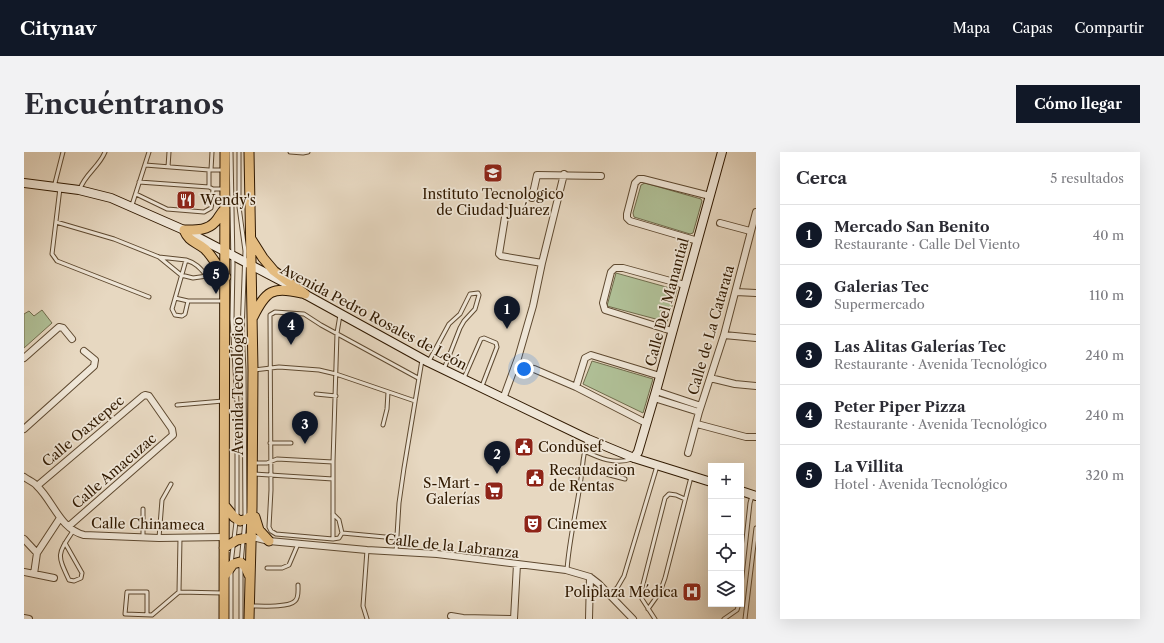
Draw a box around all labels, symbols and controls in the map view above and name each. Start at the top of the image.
text: Citynav [20,17,97,40]
text: Mapa [953,19,990,37]
text: Capas [1012,19,1053,37]
text: Compartir [1075,19,1144,37]
button: Cómo llegar [1016,85,1140,123]
text: Encuéntranos [24,87,224,121]
school or university icon: Instituto Tecnologico de Ciudad Juárez [482,162,504,184]
text: Cerca [796,168,847,188]
text: 5 resultados [1050,170,1124,186]
place label: Instituto Tecnologico de Ciudad Juárez [422,185,564,219]
restaurant icon: Wendy's [175,189,197,211]
place label: Wendy's [199,191,256,209]
text: Mercado San Benito [834,217,990,236]
text: 1 [806,227,812,243]
text: 40 m [1093,227,1124,243]
street label: Calle Del Manantial [641,236,693,368]
text: Restaurante · Calle Del Viento [834,236,1020,252]
street label: Avenida Pedro Rosales de León [277,260,471,374]
pin: 5 [203,261,229,294]
street label: Calle de La Catarata [684,262,738,397]
text: Galerias Tec [834,277,929,296]
text: 2 [805,287,813,303]
text: 110 m [1089,287,1124,303]
pin: 1 [494,296,520,329]
text: Supermercado [834,296,925,312]
pin: 4 [278,312,304,345]
street label: Avenida Tecnológico [229,317,247,456]
text: Las Alitas Galerías Tec [834,337,1006,356]
text: 3 [805,347,813,363]
text: 240 m [1085,347,1124,363]
text: Restaurante · Avenida Tecnológico [834,356,1047,372]
your location [514,359,534,379]
street label: Calle Oaxtepec [38,391,128,471]
text: Peter Piper Pizza [834,397,966,416]
text: 4 [805,407,813,423]
text: 240 m [1085,407,1124,423]
pin: 3 [292,411,318,444]
text: Restaurante · Avenida Tecnológico [834,416,1047,432]
street label: Calle Amacuzac [68,429,160,513]
public building icon: Condusef [513,436,535,458]
place label: Condusef [538,438,604,456]
pin: 2 [484,441,510,474]
text: La Villita [834,457,904,476]
place label: Recaudacion de Rentas [549,461,635,495]
map controls [708,463,744,607]
button: + [708,463,744,499]
public building icon: Recaudacion de Rentas [524,467,546,489]
text: 5 [805,467,813,483]
text: 320 m [1086,467,1124,483]
place label: S-Mart - Galerías [423,474,480,508]
text: Hotel · Avenida Tecnológico [834,476,1007,492]
supermarket icon: S-Mart - Galerías [483,480,505,502]
button: − [708,499,744,535]
theatre icon: Cinemex [522,513,544,535]
street label: Calle Chinameca [91,514,206,534]
place label: Cinemex [547,515,608,533]
street label: Calle de la Labranza [384,530,521,562]
button: locate [708,535,744,571]
button: layers [708,571,744,607]
hospital icon: Poliplaza Médica [681,581,703,603]
place label: Poliplaza Médica [565,583,679,601]

